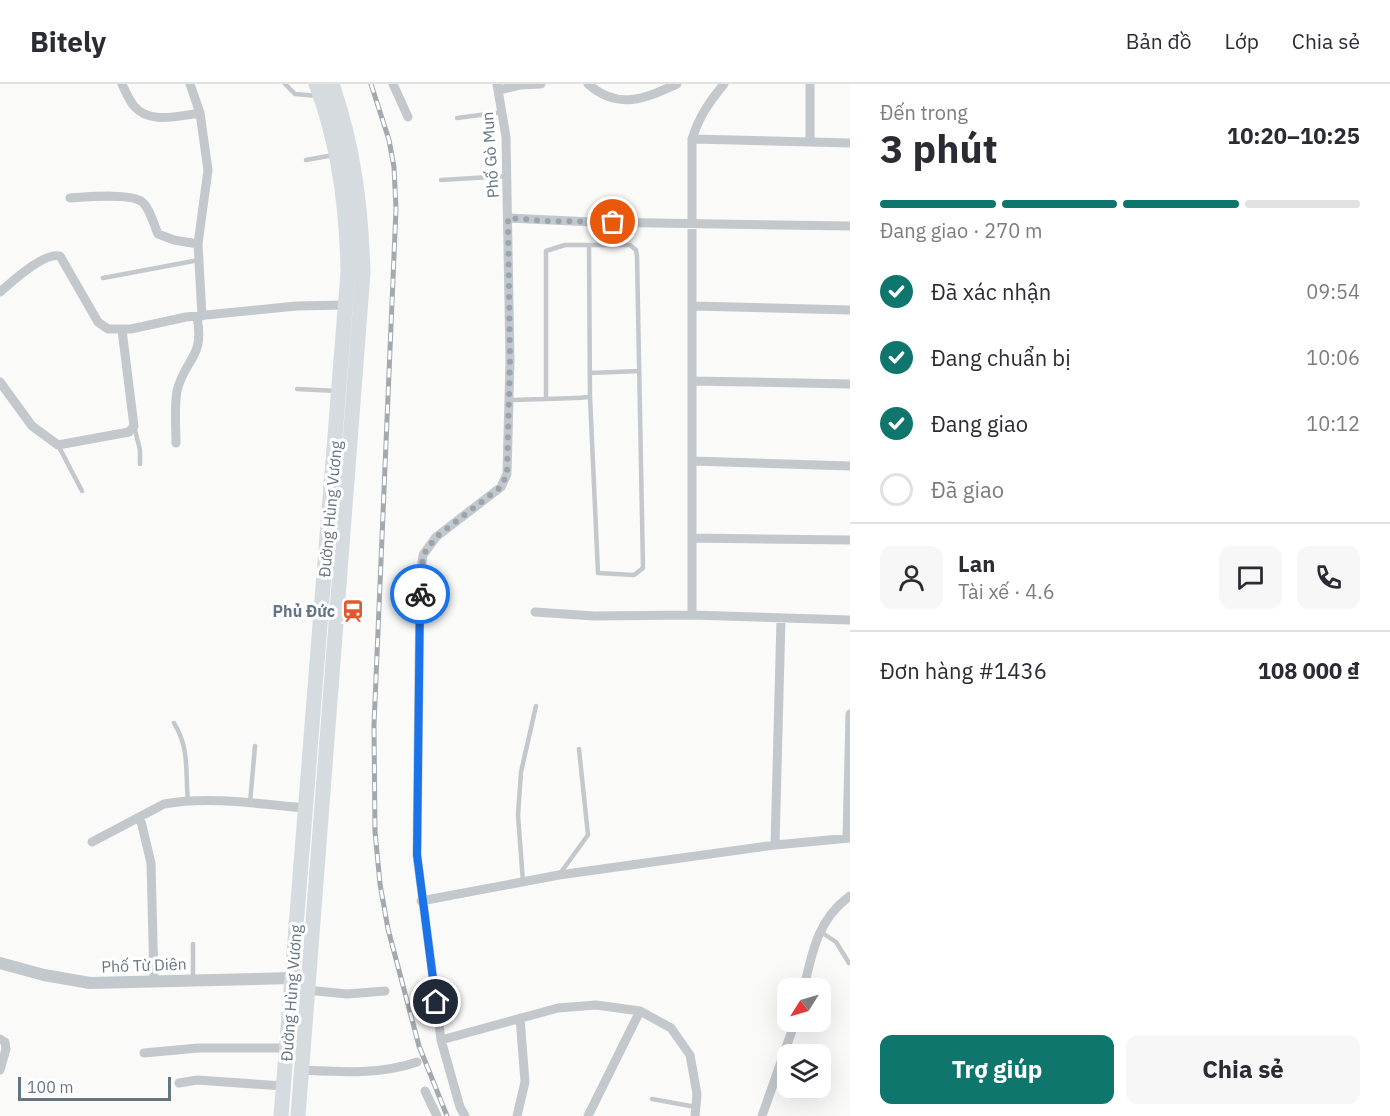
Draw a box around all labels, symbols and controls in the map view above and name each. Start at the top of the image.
text: Bitely [30,23,106,60]
text: Bản đồ [1126,27,1192,55]
text: Lớp [1225,27,1259,55]
text: Chia sẻ [1292,27,1360,55]
text: Đến trong [880,99,968,126]
street label: Phố Gò Mun [477,111,503,199]
text: 10:20–10:25 [1227,121,1360,150]
text: 3 phút [880,123,998,174]
pin [587,196,638,247]
icon: bag [596,205,629,238]
text: Đang giao · 270 m [880,217,1042,244]
icon: check [880,275,913,308]
text: Đã xác nhận [931,277,1051,306]
text: 09:54 [1306,278,1360,305]
icon: check [880,341,913,374]
text: Đang chuẩn bị [931,343,1071,372]
text: 10:06 [1306,344,1360,371]
icon: check [880,407,913,440]
text: Đang giao [931,409,1028,438]
text: 10:12 [1306,410,1360,437]
street label: Đường Hùng Vương [314,439,346,578]
text: Đã giao [931,475,1004,504]
button: person [880,546,943,609]
button: chat [1219,546,1282,609]
button: phone [1297,546,1360,609]
text: Lan [958,549,995,578]
courier [390,564,450,624]
icon: bike [404,578,437,611]
text: Tài xế · 4.6 [958,578,1055,605]
station icon: Phủ Đức [340,598,366,624]
place label: Phủ Đức [273,601,335,621]
text: Đơn hàng #1436 [880,656,1047,685]
text: 108 000 ₫ [1258,656,1360,685]
street label: Đường Hùng Vương [276,923,306,1062]
street label: Phố Từ Diên [101,954,187,976]
pin [410,976,461,1027]
north arrow [777,978,831,1032]
map controls [777,978,831,1098]
icon: home [419,985,452,1018]
button: Trợ giúp [880,1035,1114,1104]
button: Chia sẻ [1126,1035,1360,1104]
button: layers [777,1044,831,1098]
scale bar [18,1074,171,1102]
text: 100 m [27,1077,74,1097]

